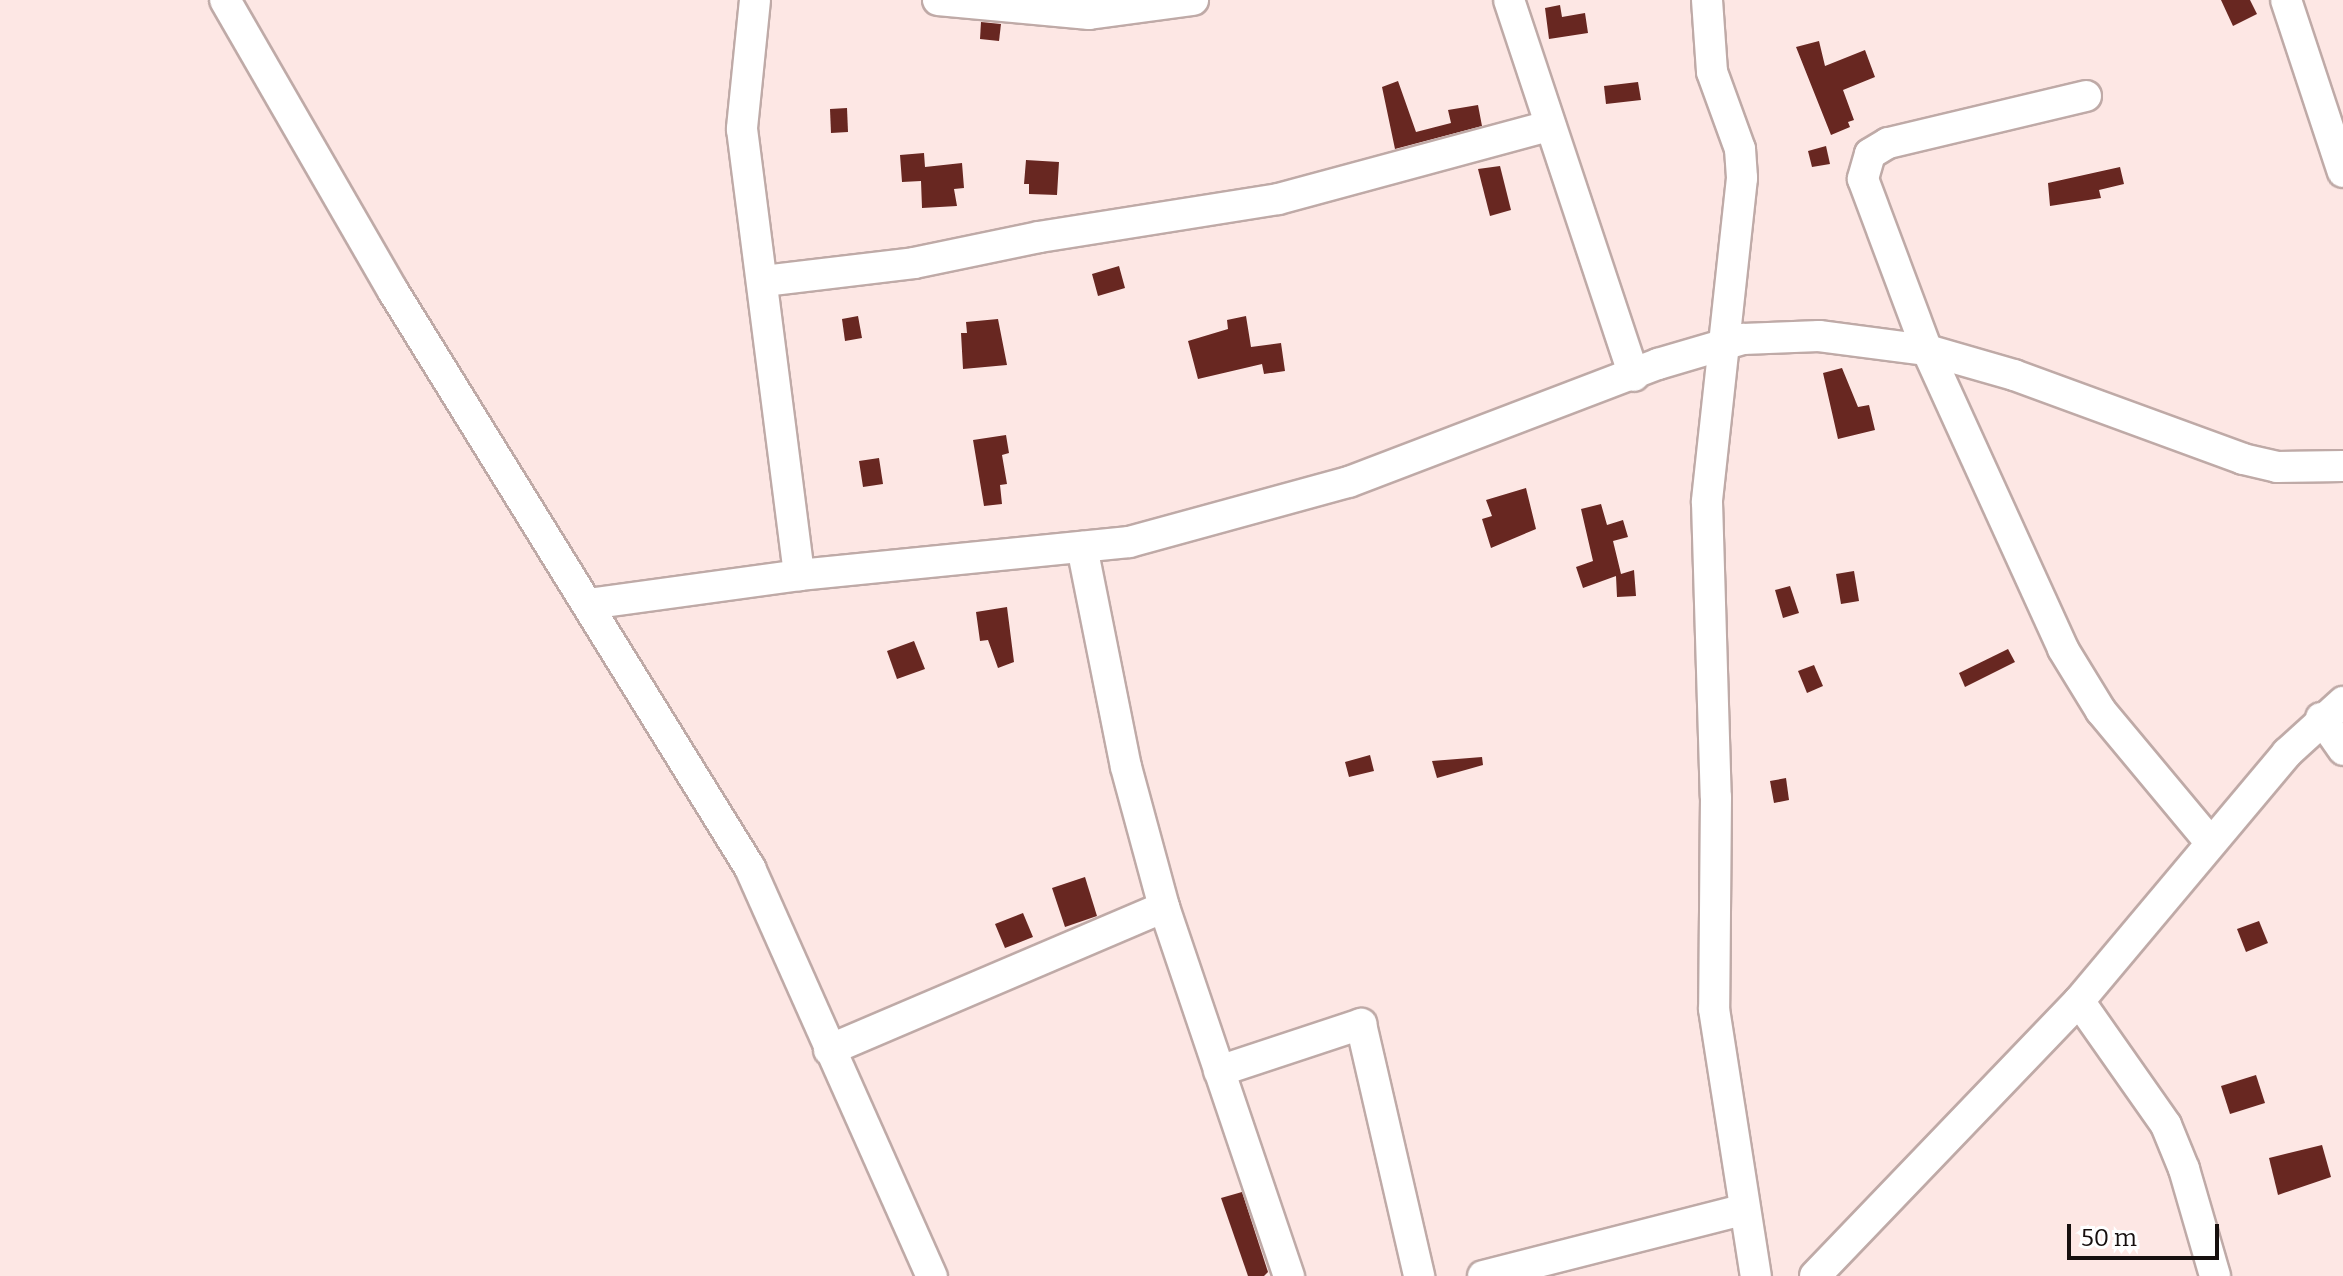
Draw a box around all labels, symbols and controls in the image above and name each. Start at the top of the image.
scale bar [2071,1208,2223,1258]
text: 50 m [2081,1224,2137,1252]

